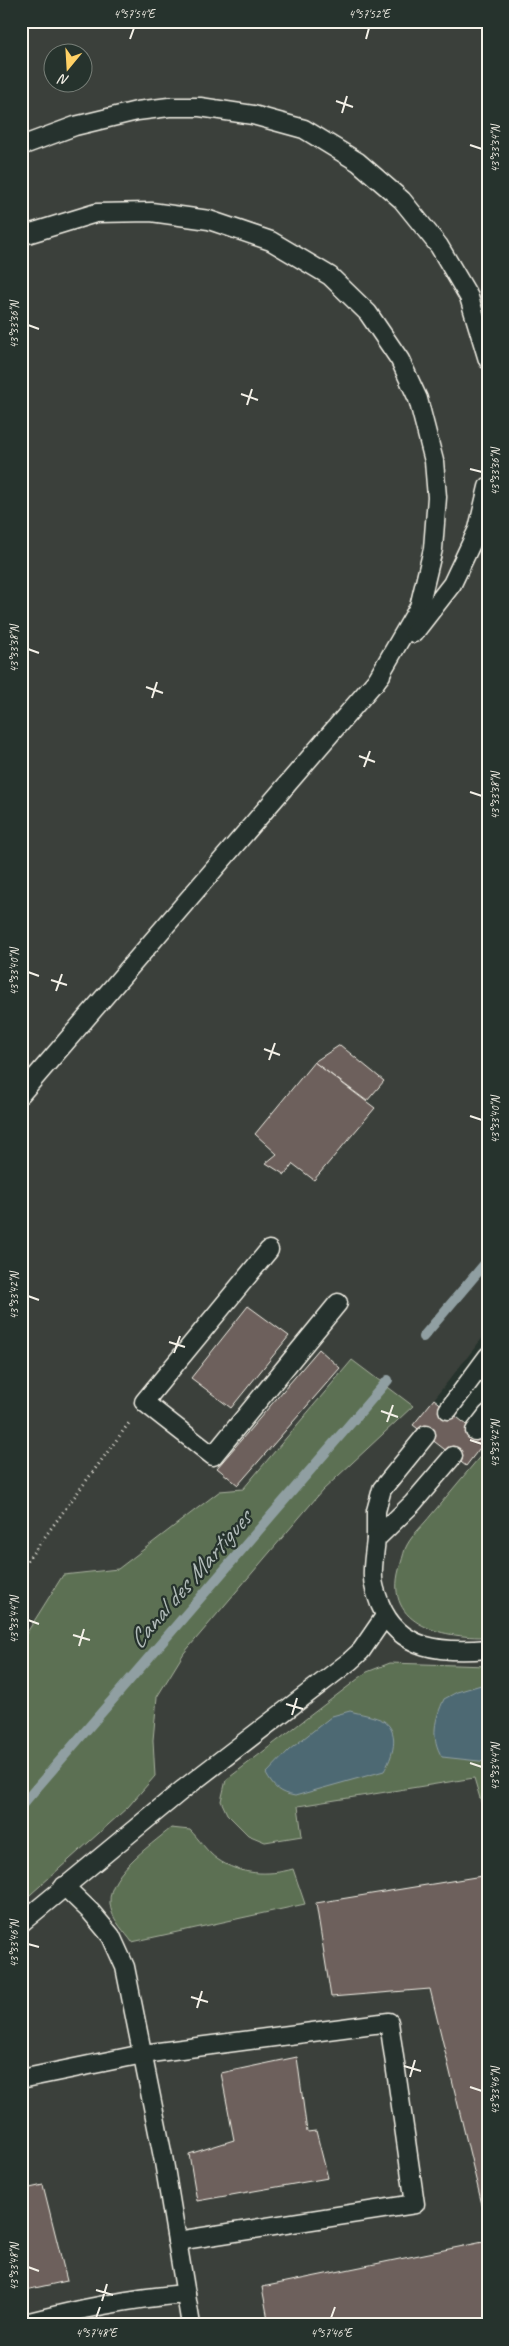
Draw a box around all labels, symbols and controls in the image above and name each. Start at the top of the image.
text: 4°57'54"E [114,6,156,22]
text: 4°57'52"E [349,6,391,22]
north arrow [42,42,92,92]
text: N [55,70,71,89]
text: 43°33'34"N [487,124,503,173]
text: 43°33'36"N [6,300,22,349]
text: 43°33'36"N [487,447,503,496]
text: 43°33'38"N [6,624,22,673]
text: 43°33'38"N [487,771,503,820]
text: 43°33'40"N [6,947,22,996]
text: 43°33'40"N [487,1095,503,1144]
text: 43°33'42"N [6,1271,22,1320]
text: 43°33'42"N [487,1419,503,1468]
water label: Canal des Martigues [121,1501,261,1655]
text: 43°33'44"N [6,1595,22,1644]
text: 43°33'44"N [487,1742,503,1791]
text: 43°33'46"N [6,1919,22,1968]
text: 43°33'46"N [487,2066,503,2115]
text: 43°33'48"N [6,2242,22,2291]
text: 4°57'48"E [76,2325,118,2341]
text: 4°57'46"E [311,2325,353,2341]

